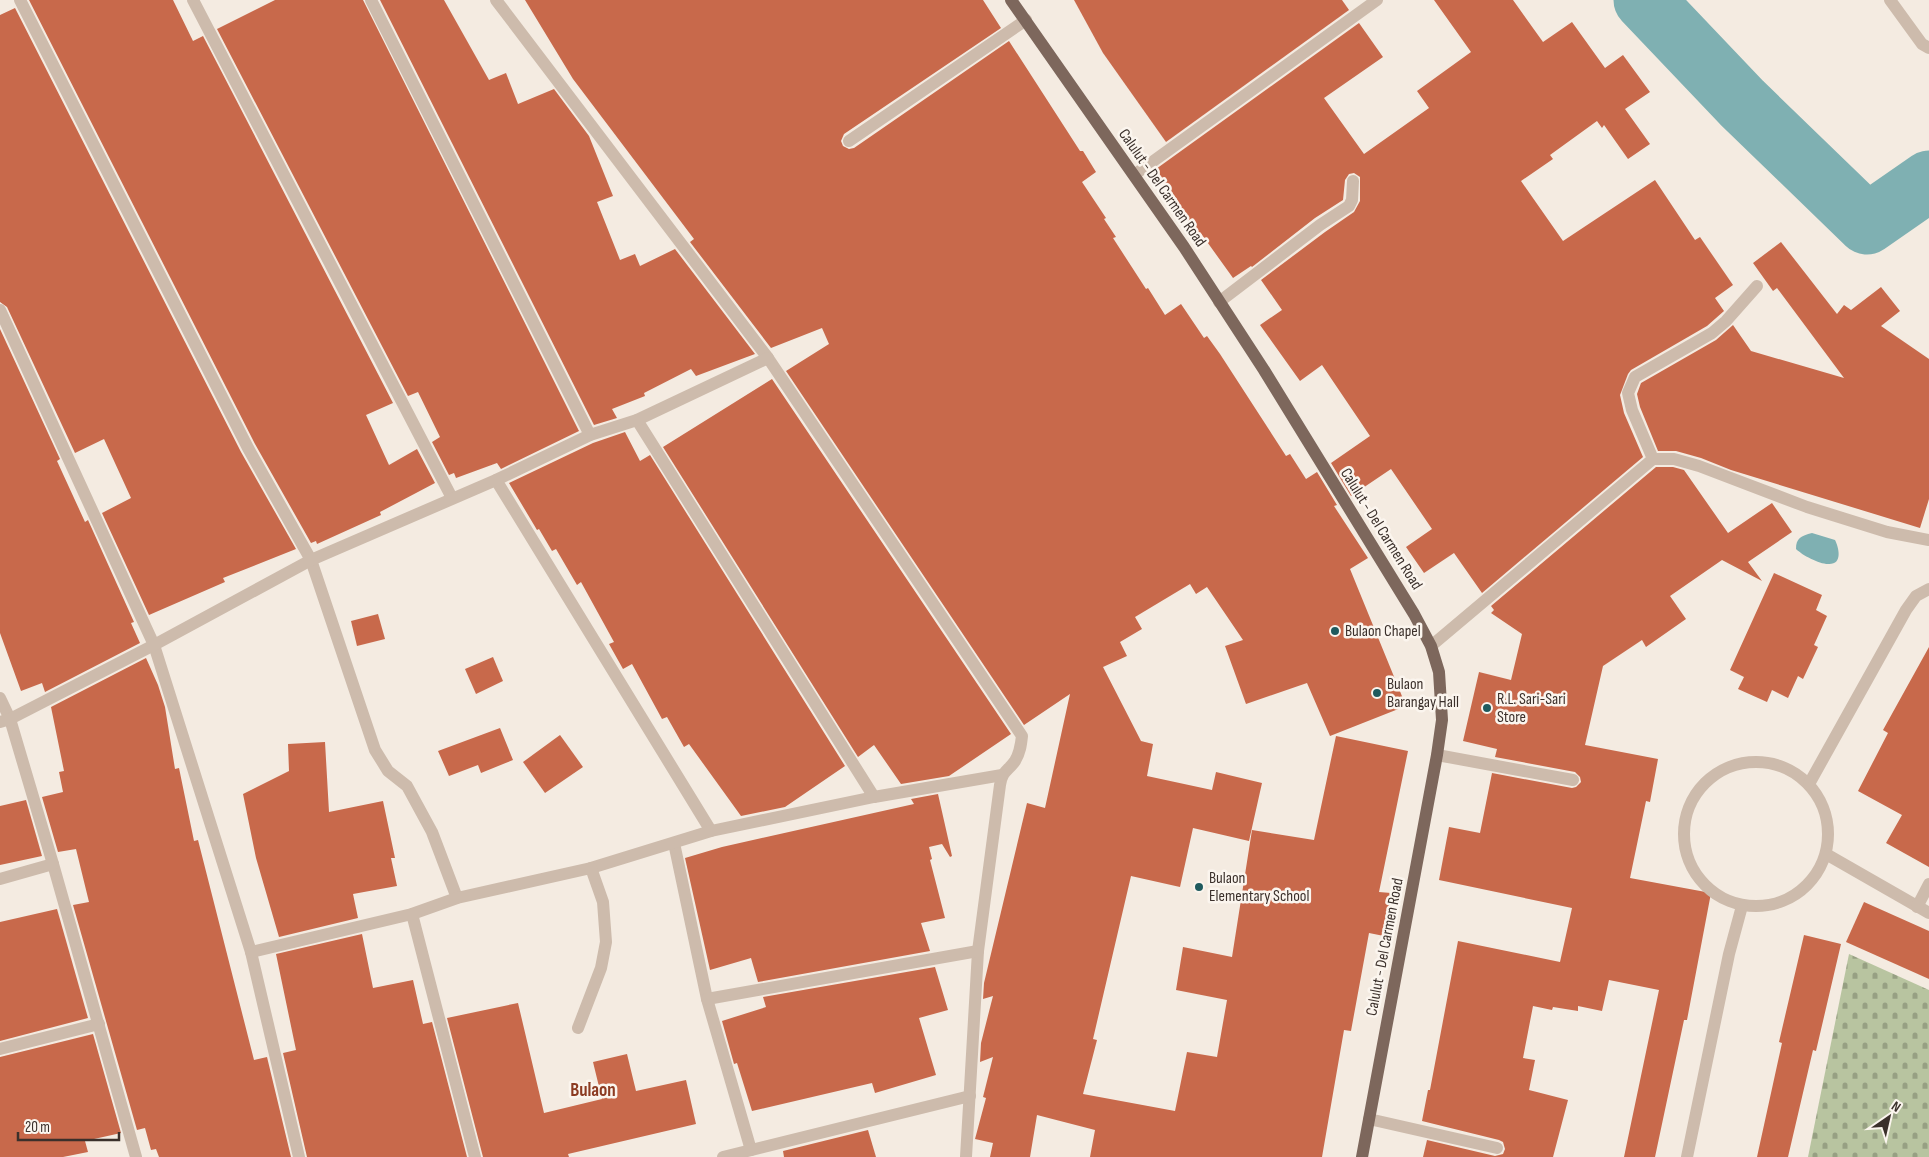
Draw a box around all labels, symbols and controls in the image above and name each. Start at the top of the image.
street label: Calulut - Del Carmen Road [1114,125,1210,251]
street label: Calulut - Del Carmen Road [1336,465,1426,593]
place label: Bulaon Chapel [1345,622,1421,641]
marker: Bulaon Chapel [1329,625,1341,637]
place label: Bulaon Barangay Hall [1387,675,1459,712]
marker: Bulaon Barangay Hall [1371,687,1383,699]
place label: R.L. Sari-Sari Store [1497,690,1566,727]
marker: R.L. Sari-Sari Store [1481,702,1493,714]
place label: Bulaon Elementary School [1209,869,1309,906]
street label: Calulut - Del Carmen Road [1362,877,1408,1017]
marker: Bulaon Elementary School [1193,881,1205,893]
district label: Bulaon [570,1079,616,1102]
north arrow [1864,1092,1914,1142]
text: N [1888,1097,1904,1116]
scale bar [18,1110,119,1142]
text: 20 m [25,1118,50,1137]

